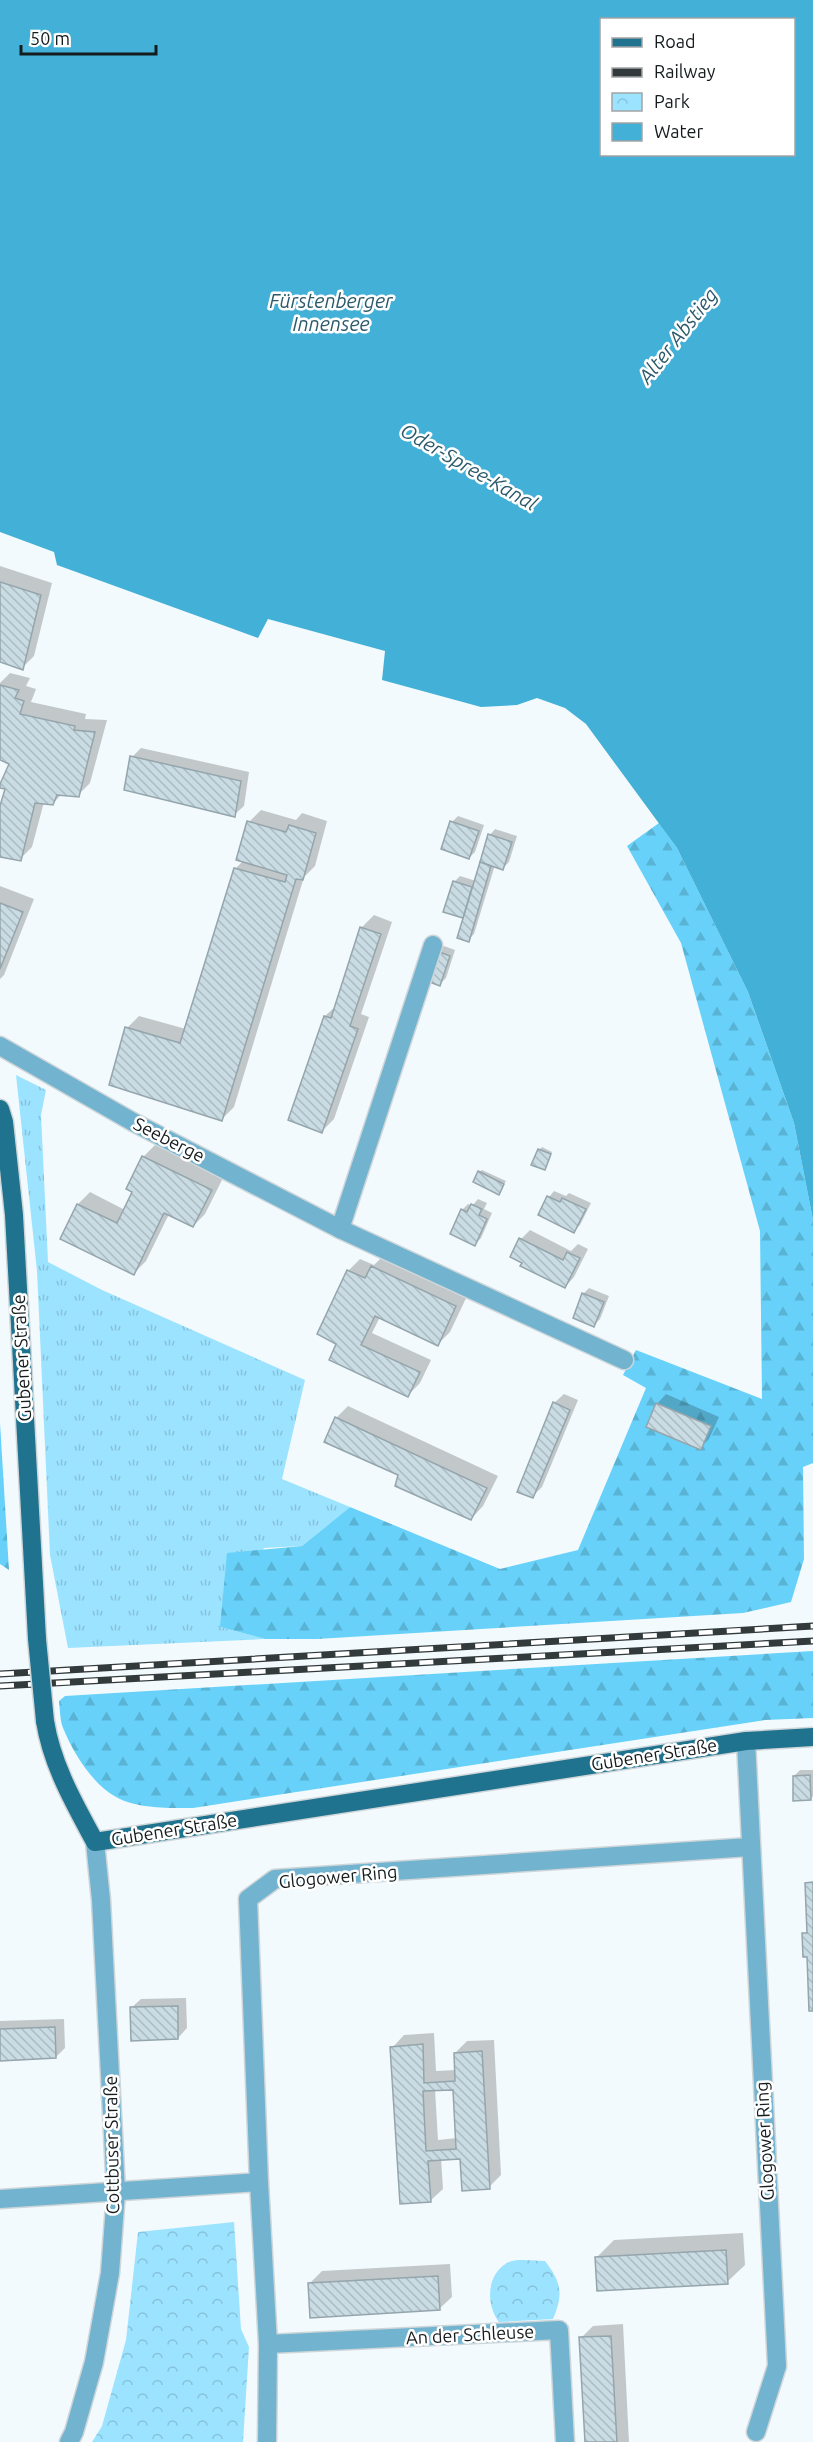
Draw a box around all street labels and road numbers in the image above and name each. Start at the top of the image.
street label: Seeberge [131,1113,208,1165]
street label: Gubener Straße [8,1294,34,1422]
street label: Gubener Straße [589,1734,718,1774]
street label: Gubener Straße [109,1809,238,1849]
street label: Glogower Ring [278,1861,398,1891]
street label: Cottbuser Straße [100,2076,122,2214]
street label: Glogower Ring [751,2081,777,2201]
street label: An der Schleuse [405,2321,535,2347]

